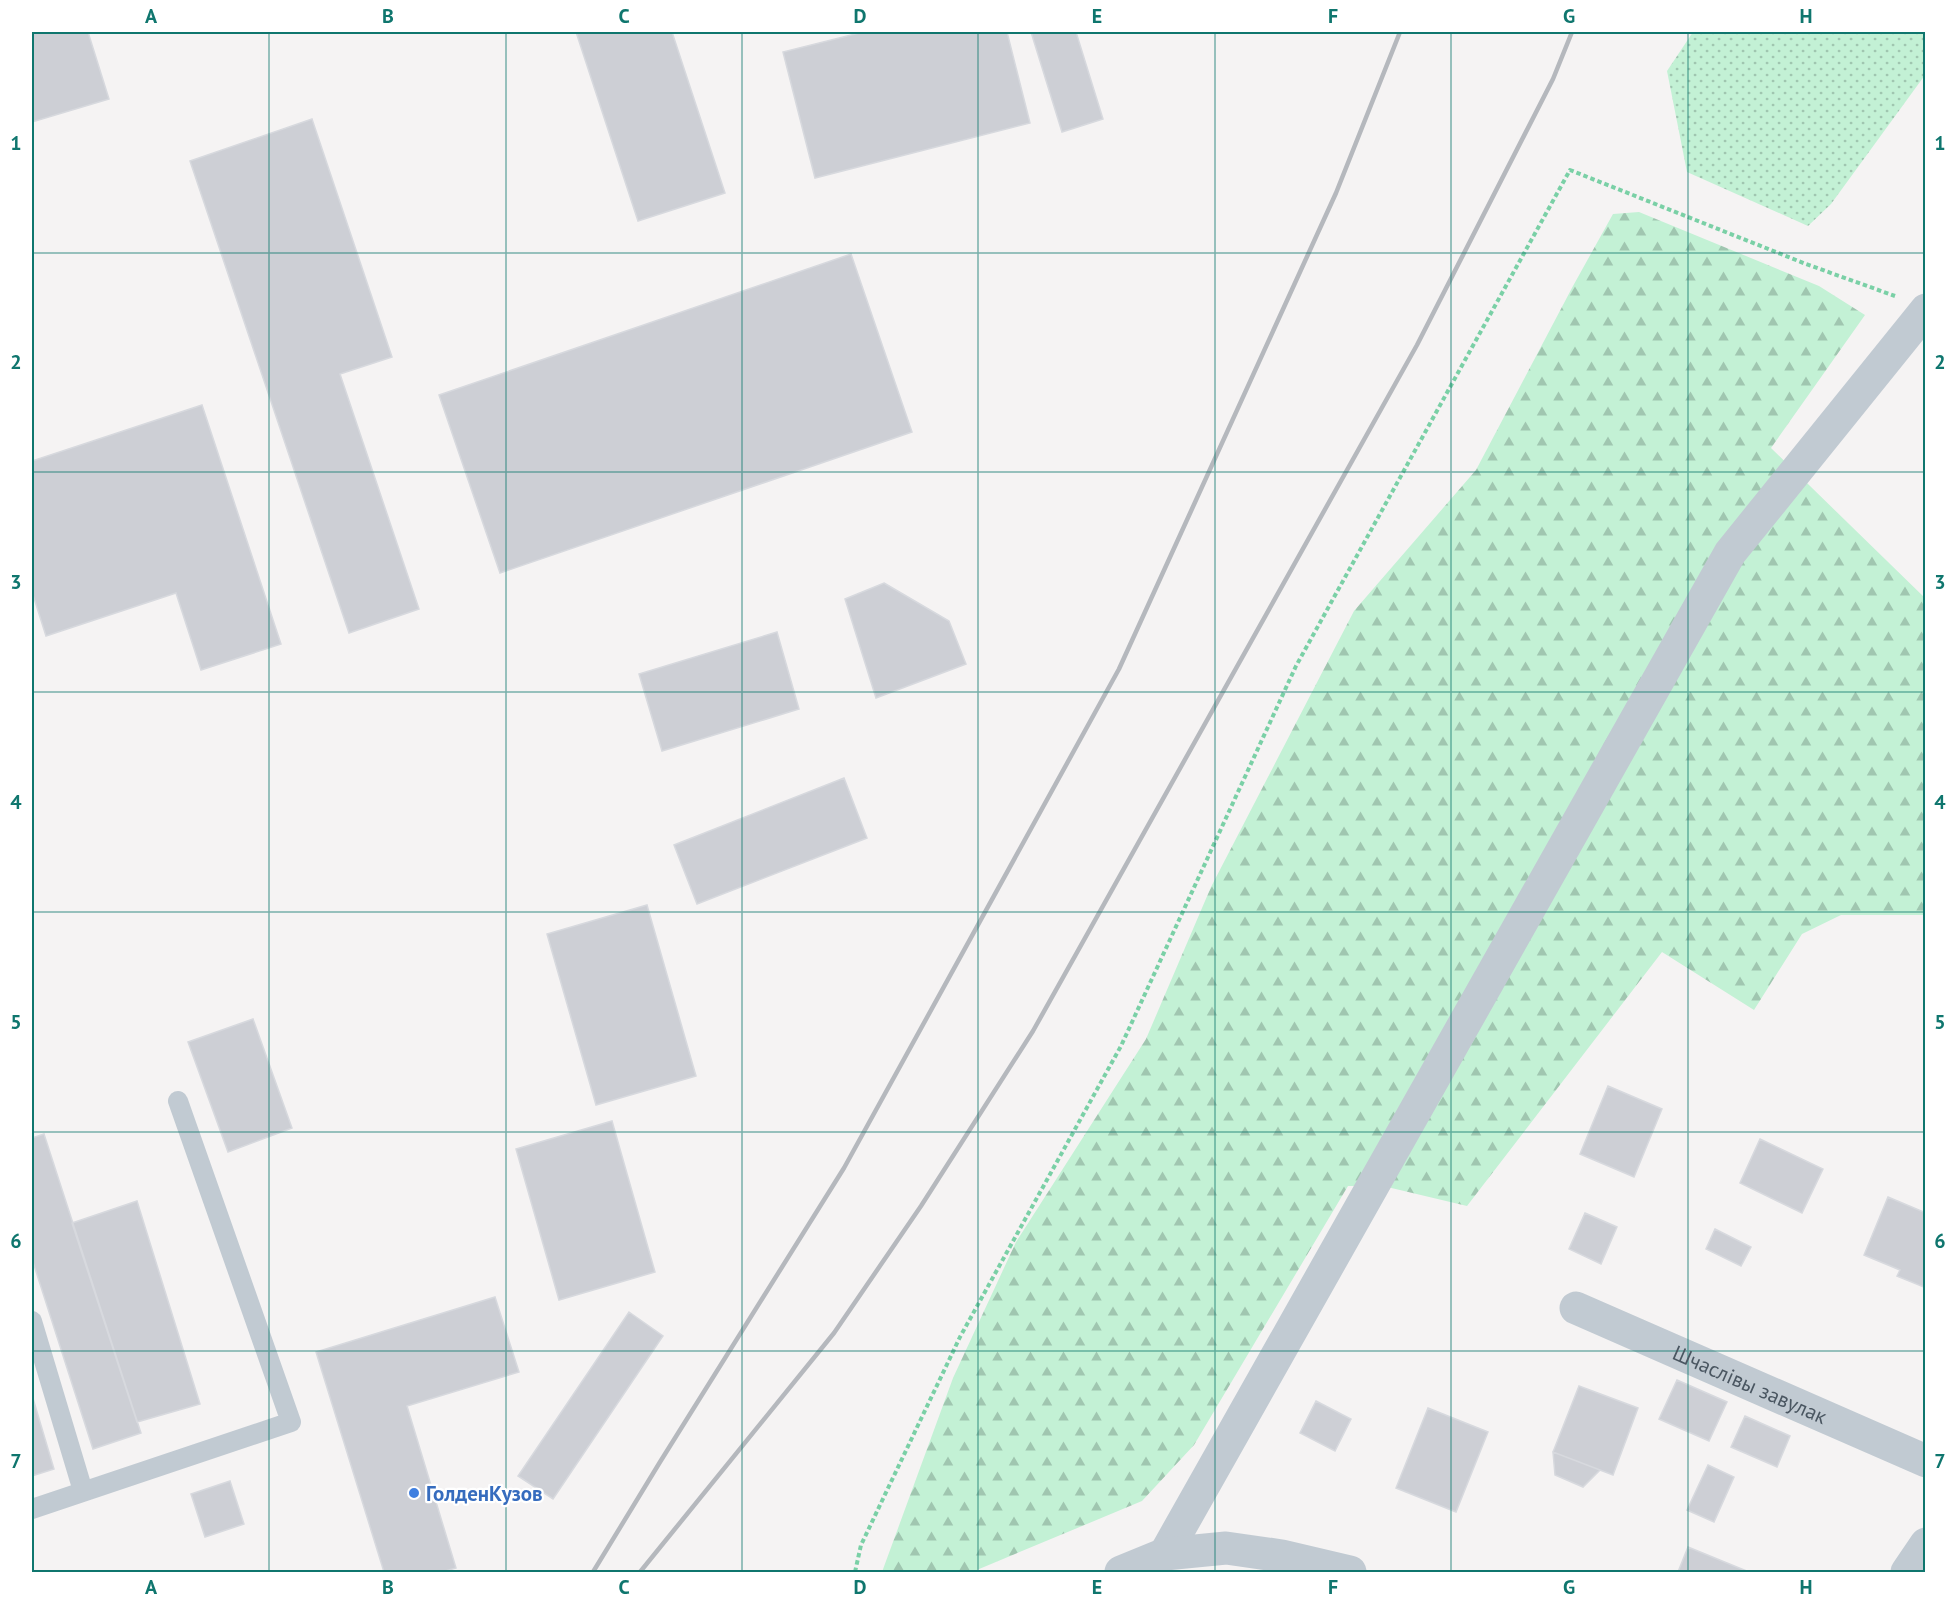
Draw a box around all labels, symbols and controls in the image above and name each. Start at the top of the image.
text: A [145,3,158,29]
text: B [382,3,394,29]
text: C [618,3,630,29]
text: D [854,3,867,29]
text: E [1092,3,1102,29]
text: F [1328,3,1338,29]
text: G [1563,3,1575,29]
text: H [1799,3,1813,29]
text: 1 [10,130,22,156]
text: 1 [1934,130,1946,156]
text: 2 [10,349,22,375]
text: 2 [1934,349,1946,375]
text: 3 [10,569,22,595]
text: 3 [1934,569,1946,595]
text: 4 [10,789,22,815]
text: 4 [1934,789,1946,815]
text: 5 [10,1009,22,1035]
text: 5 [1934,1009,1946,1035]
text: 6 [10,1228,22,1254]
text: 6 [1934,1228,1946,1254]
street label: Шчаслівы завулак [1669,1339,1831,1430]
text: 7 [10,1448,22,1474]
text: 7 [1934,1448,1946,1474]
place label: ГолденКузов [426,1480,543,1507]
marker: ГолденКузов [407,1486,421,1500]
text: A [145,1574,158,1600]
text: B [382,1574,394,1600]
text: C [618,1574,630,1600]
text: D [854,1574,867,1600]
text: E [1092,1574,1102,1600]
text: F [1328,1574,1338,1600]
text: G [1563,1574,1575,1600]
text: H [1799,1574,1813,1600]

